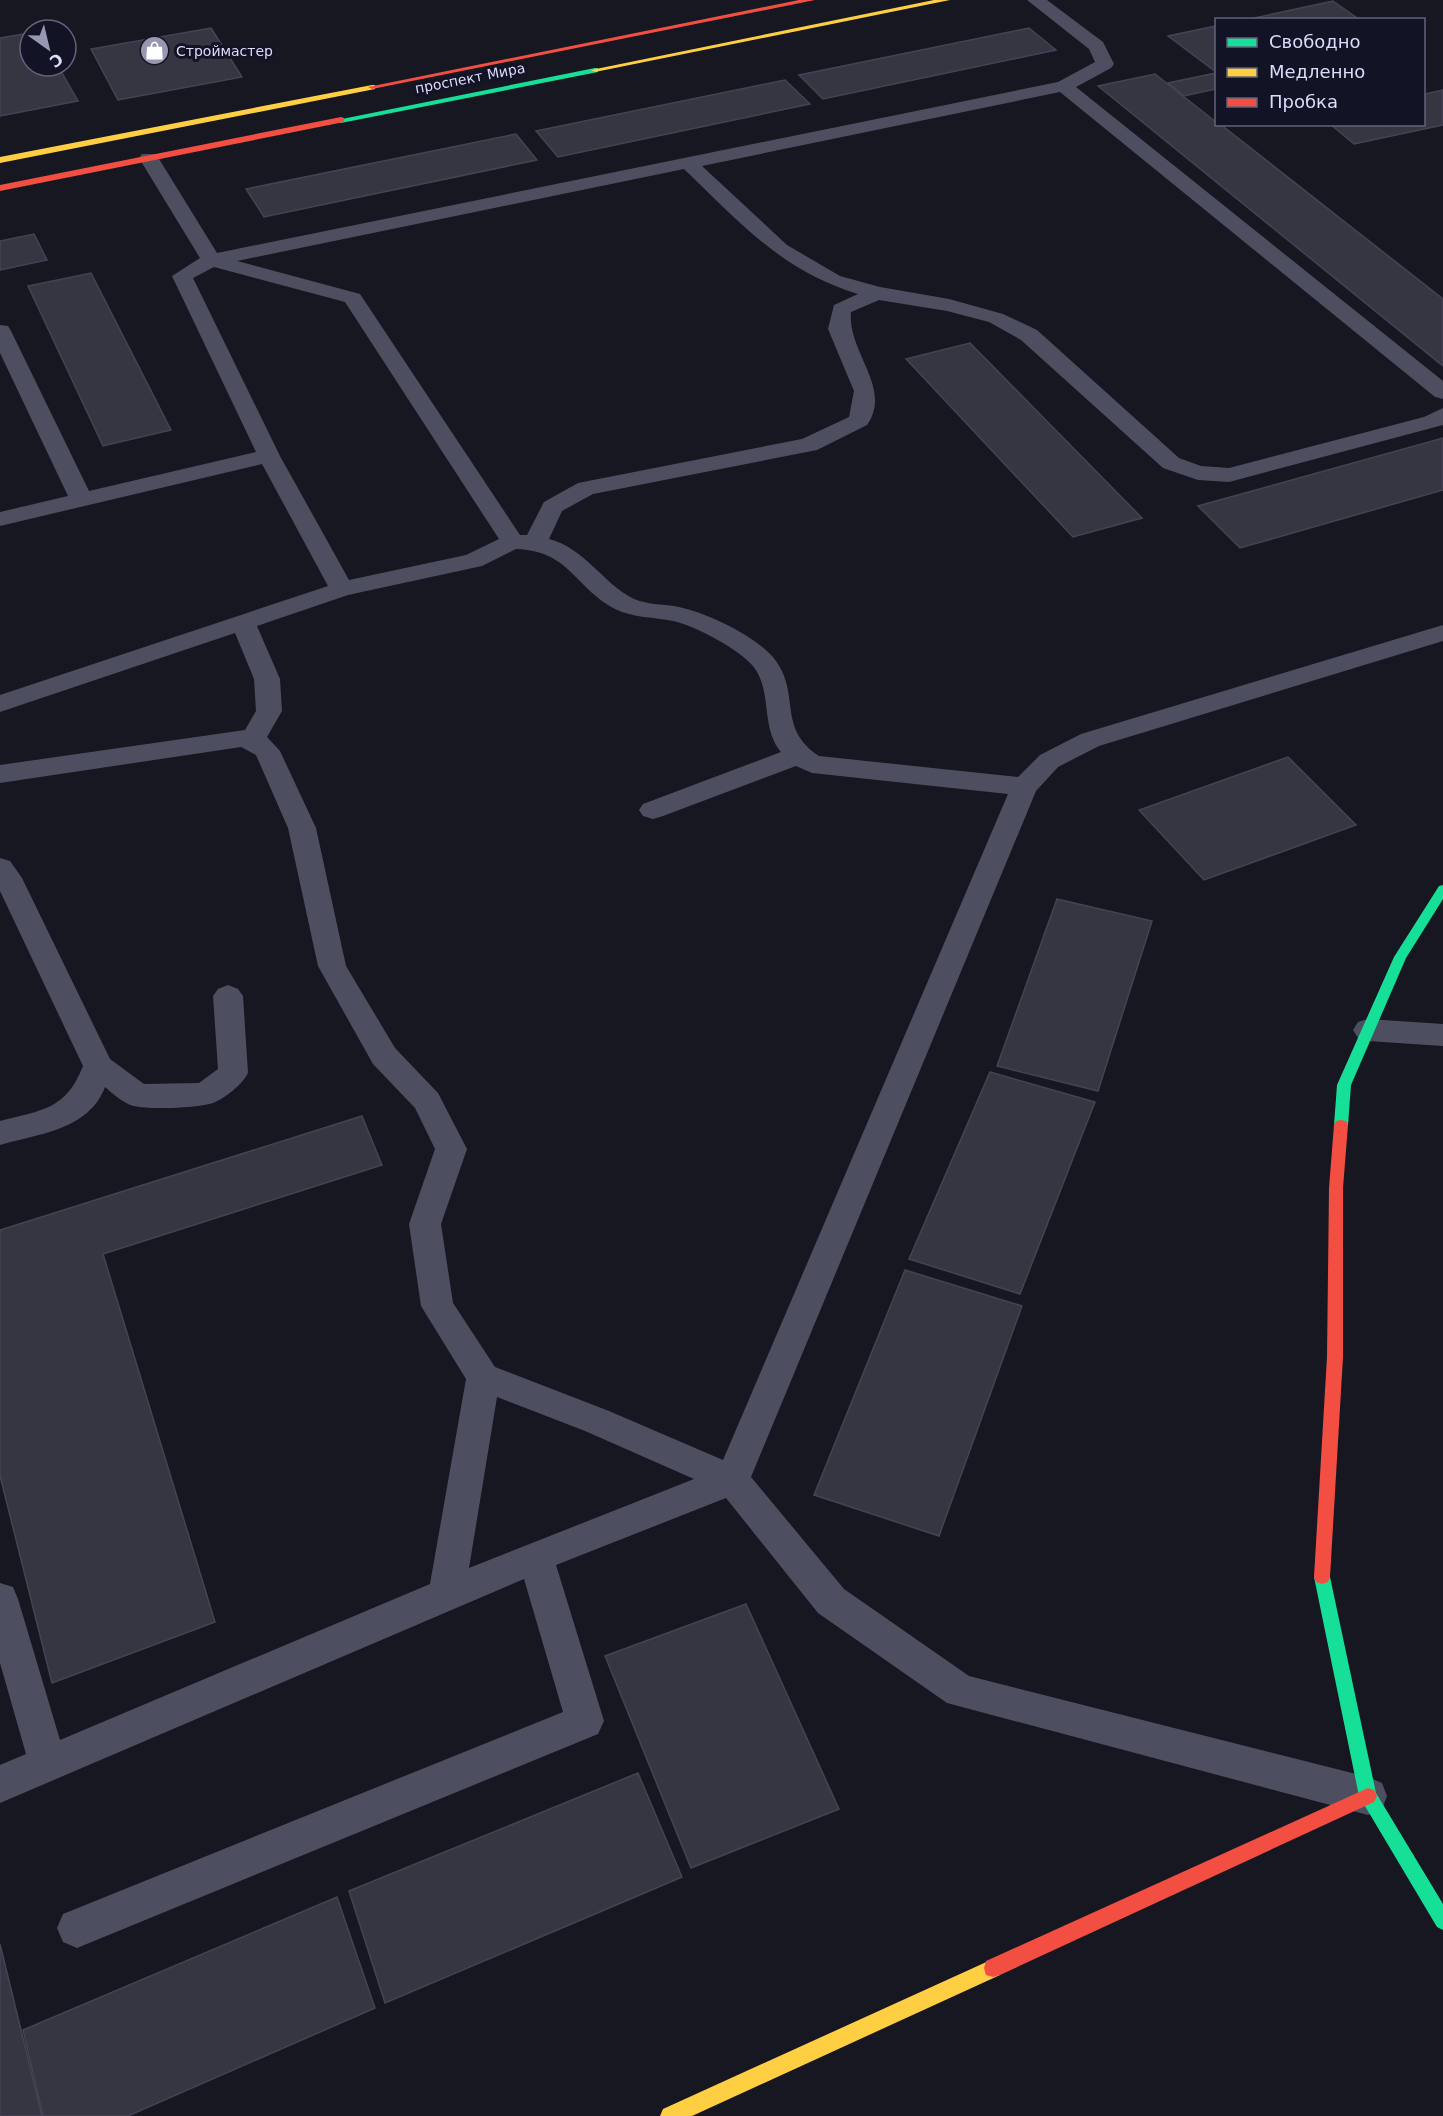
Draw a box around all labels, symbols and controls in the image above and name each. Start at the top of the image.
north arrow [18,18,78,78]
legend [1215,18,1425,126]
text: Свободно [1269,31,1361,52]
shop icon: Строймастер [139,35,171,67]
place label: Строймастер [176,43,273,59]
text: С [46,49,66,71]
street label: проспект Мира [414,59,526,97]
text: Медленно [1269,61,1365,82]
text: Пробка [1269,91,1338,112]

